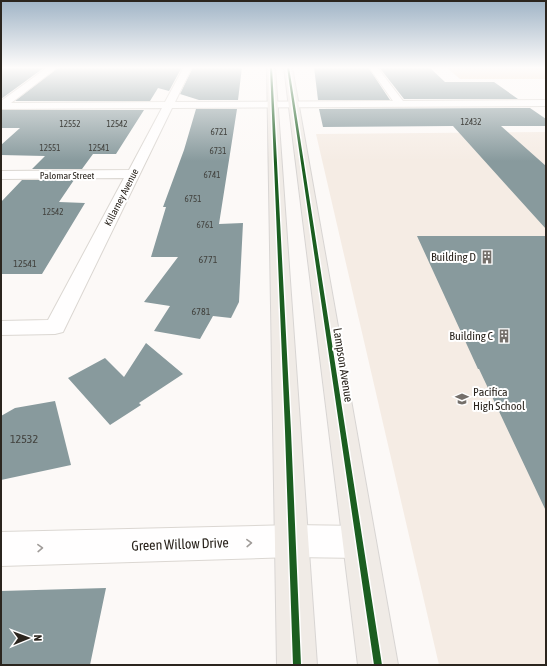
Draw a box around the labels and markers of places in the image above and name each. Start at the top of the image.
building icon: Building D [479,249,495,265]
place label: Building D [431,250,476,264]
building icon: Building C [496,328,512,344]
place label: Building C [449,329,494,343]
place label: Pacifica High School [473,385,526,413]
school or university icon: Pacifica High School [454,391,470,407]

